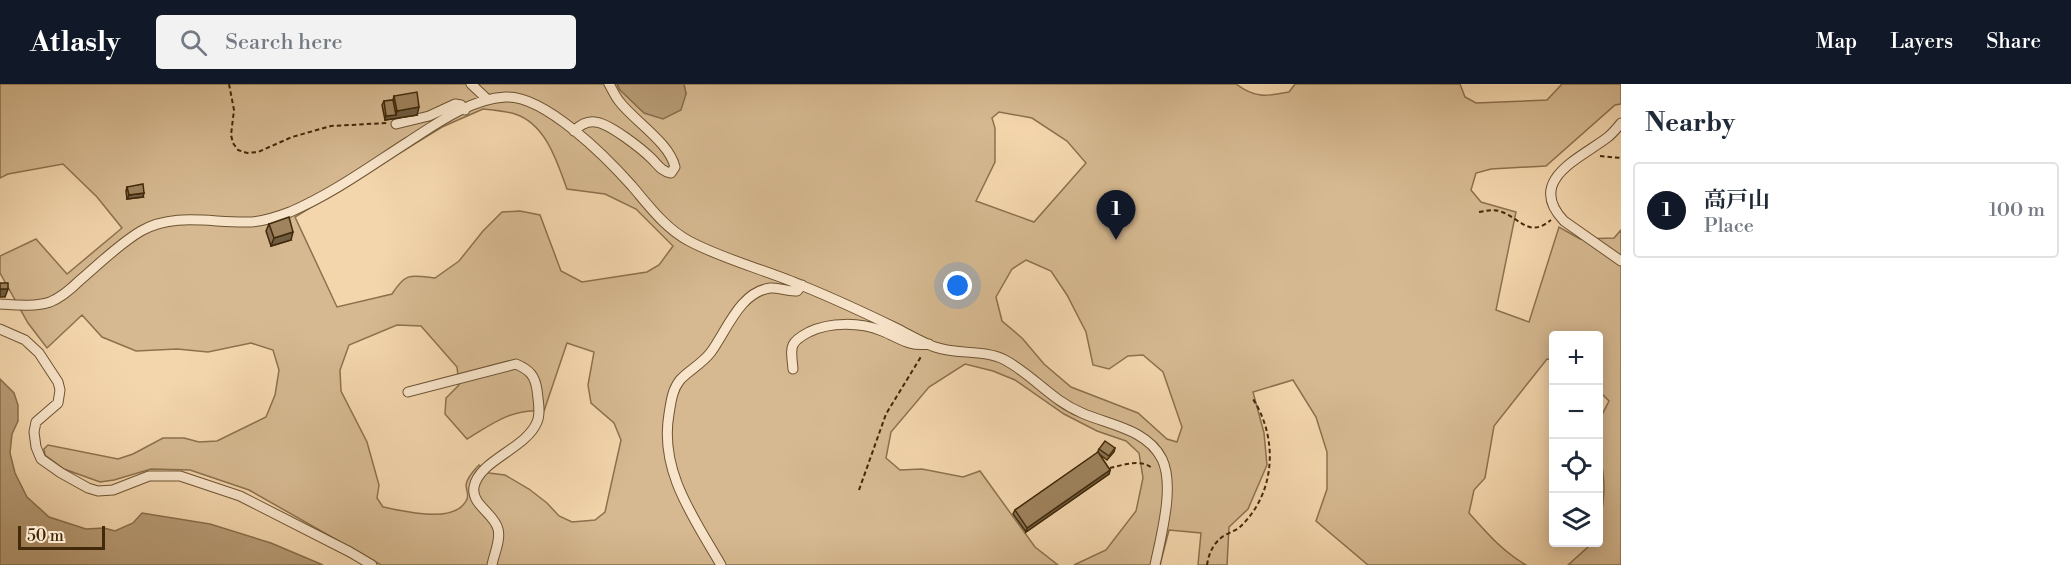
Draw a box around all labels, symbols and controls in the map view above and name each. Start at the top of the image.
search box [156,15,576,69]
text: Atlasly [30,25,120,60]
icon: search [177,26,210,59]
text: Search here [225,29,343,56]
text: Map [1816,29,1857,55]
text: Layers [1890,29,1953,55]
text: Share [1986,29,2041,55]
text: Nearby [1645,107,1735,139]
text: 高戸山 [1704,187,1770,214]
pin: 1 [1096,190,1136,240]
text: 1 [1662,198,1671,223]
text: 100 m [1989,198,2045,223]
text: Place [1704,214,1754,239]
your location [943,271,972,300]
map controls [1549,331,1603,547]
button: + [1549,331,1603,385]
button: − [1549,385,1603,439]
button: locate [1549,439,1603,493]
button: layers [1549,493,1603,547]
scale bar [18,523,105,550]
text: 50 m [27,526,64,546]

